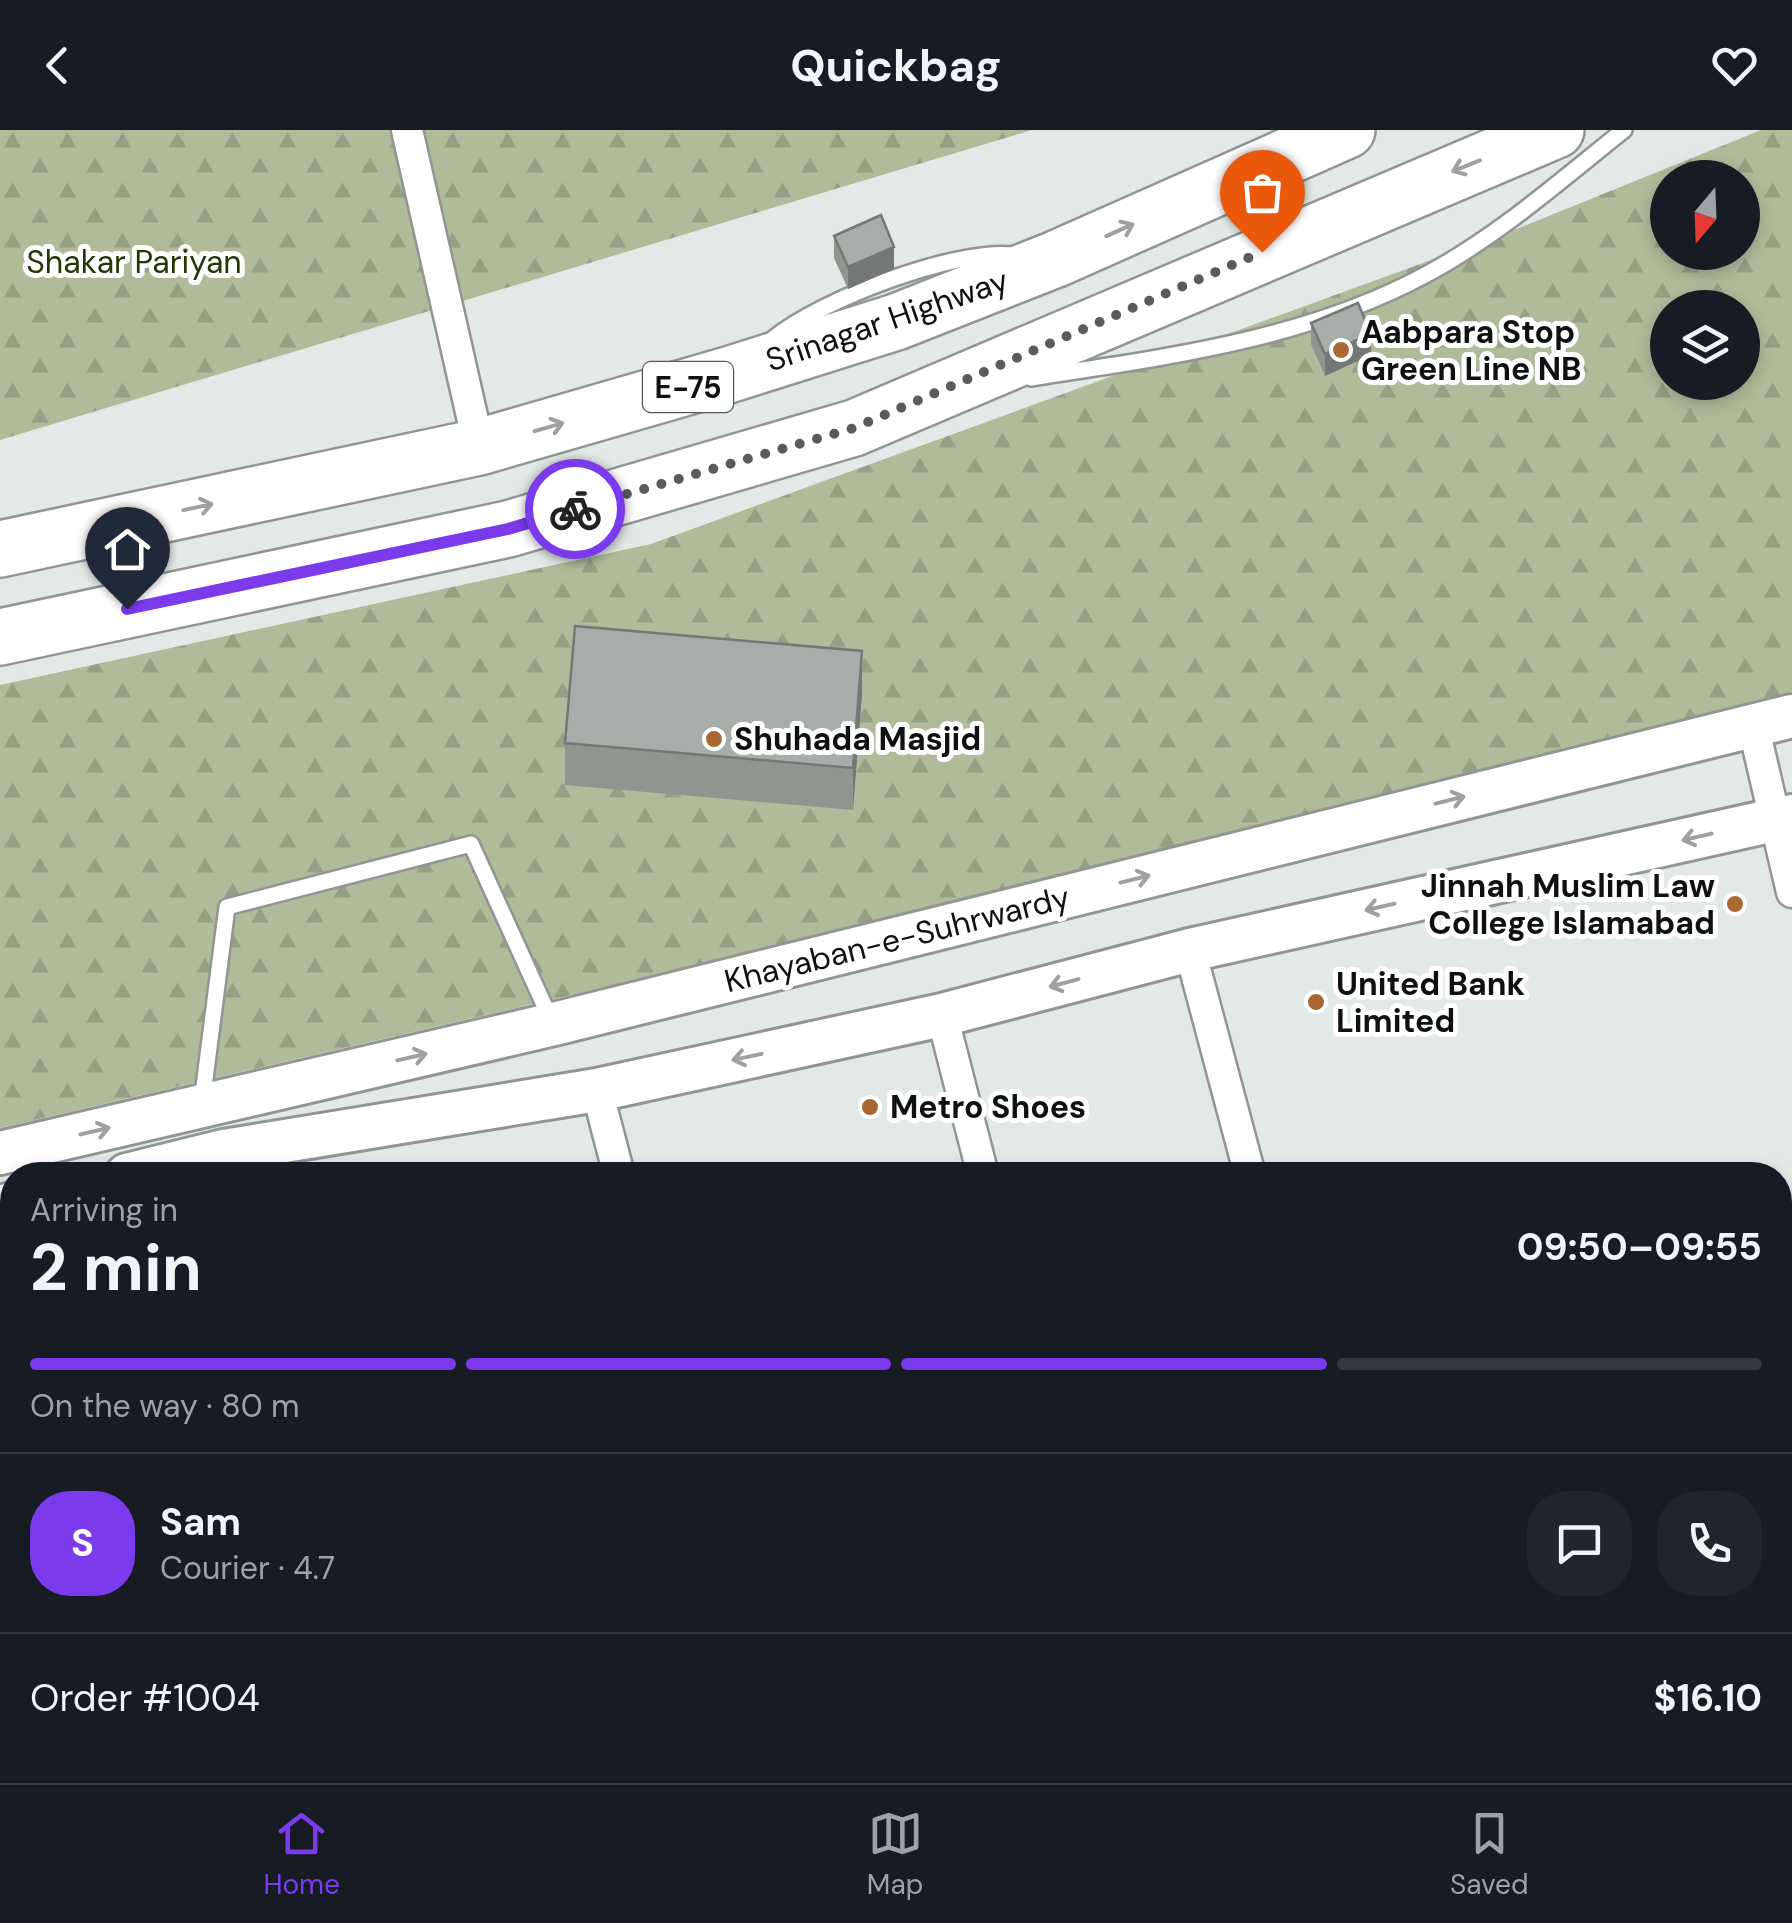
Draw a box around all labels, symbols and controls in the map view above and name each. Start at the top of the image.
text: Quickbag [790,36,1002,95]
icon: back [30,38,85,93]
icon: heart [1707,38,1762,93]
pin [1220,150,1305,253]
one-way arrow [1451,159,1481,177]
north arrow [1650,160,1760,270]
map controls [1650,160,1760,400]
icon: bag [1235,165,1290,220]
one-way arrow [1104,220,1135,238]
park label: Shakar Pariyan [26,241,242,283]
street label: Srinagar Highway [760,259,1014,381]
button: layers [1650,290,1760,400]
place label: Aabpara Stop Green Line NB [1361,311,1581,390]
marker: Aabpara Stop Green Line NB [1330,339,1352,361]
road number: E-75 [643,362,733,412]
one-way arrow [533,417,564,435]
courier [525,459,625,559]
icon: bike [548,482,603,537]
one-way arrow [181,497,213,515]
pin [85,507,170,610]
icon: home [100,522,155,577]
place label: Shuhada Masjid [734,718,981,760]
marker: Shuhada Masjid [703,728,725,750]
one-way arrow [1434,790,1465,809]
one-way arrow [1682,829,1714,847]
place label: Jinnah Muslim Law College Islamabad [1421,865,1715,944]
one-way arrow [1118,869,1150,887]
street label: Khayaban-e-Suhrwardy [720,876,1074,1002]
marker: Jinnah Muslim Law College Islamabad [1724,893,1746,915]
one-way arrow [1365,899,1397,918]
place label: United Bank Limited [1336,963,1526,1042]
one-way arrow [1048,974,1080,993]
marker: United Bank Limited [1305,991,1327,1013]
one-way arrow [395,1047,427,1065]
one-way arrow [732,1049,764,1068]
place label: Metro Shoes [890,1086,1086,1128]
marker: Metro Shoes [859,1096,881,1118]
one-way arrow [78,1121,110,1139]
text: Arriving in [30,1189,178,1231]
text: 09:50–09:55 [1517,1222,1762,1272]
text: 2 min [30,1226,202,1310]
text: On the way · 80 m [30,1385,300,1427]
button: chat [1527,1491,1632,1596]
button: phone [1657,1491,1762,1596]
text: Sam [160,1497,241,1547]
text: S [71,1518,94,1568]
text: Courier · 4.7 [160,1547,335,1589]
text: Order #1004 [30,1673,260,1723]
text: $16.10 [1653,1673,1762,1723]
tab: Home [263,1806,340,1903]
tab: Map [867,1806,923,1903]
tab: Saved [1450,1806,1529,1903]

